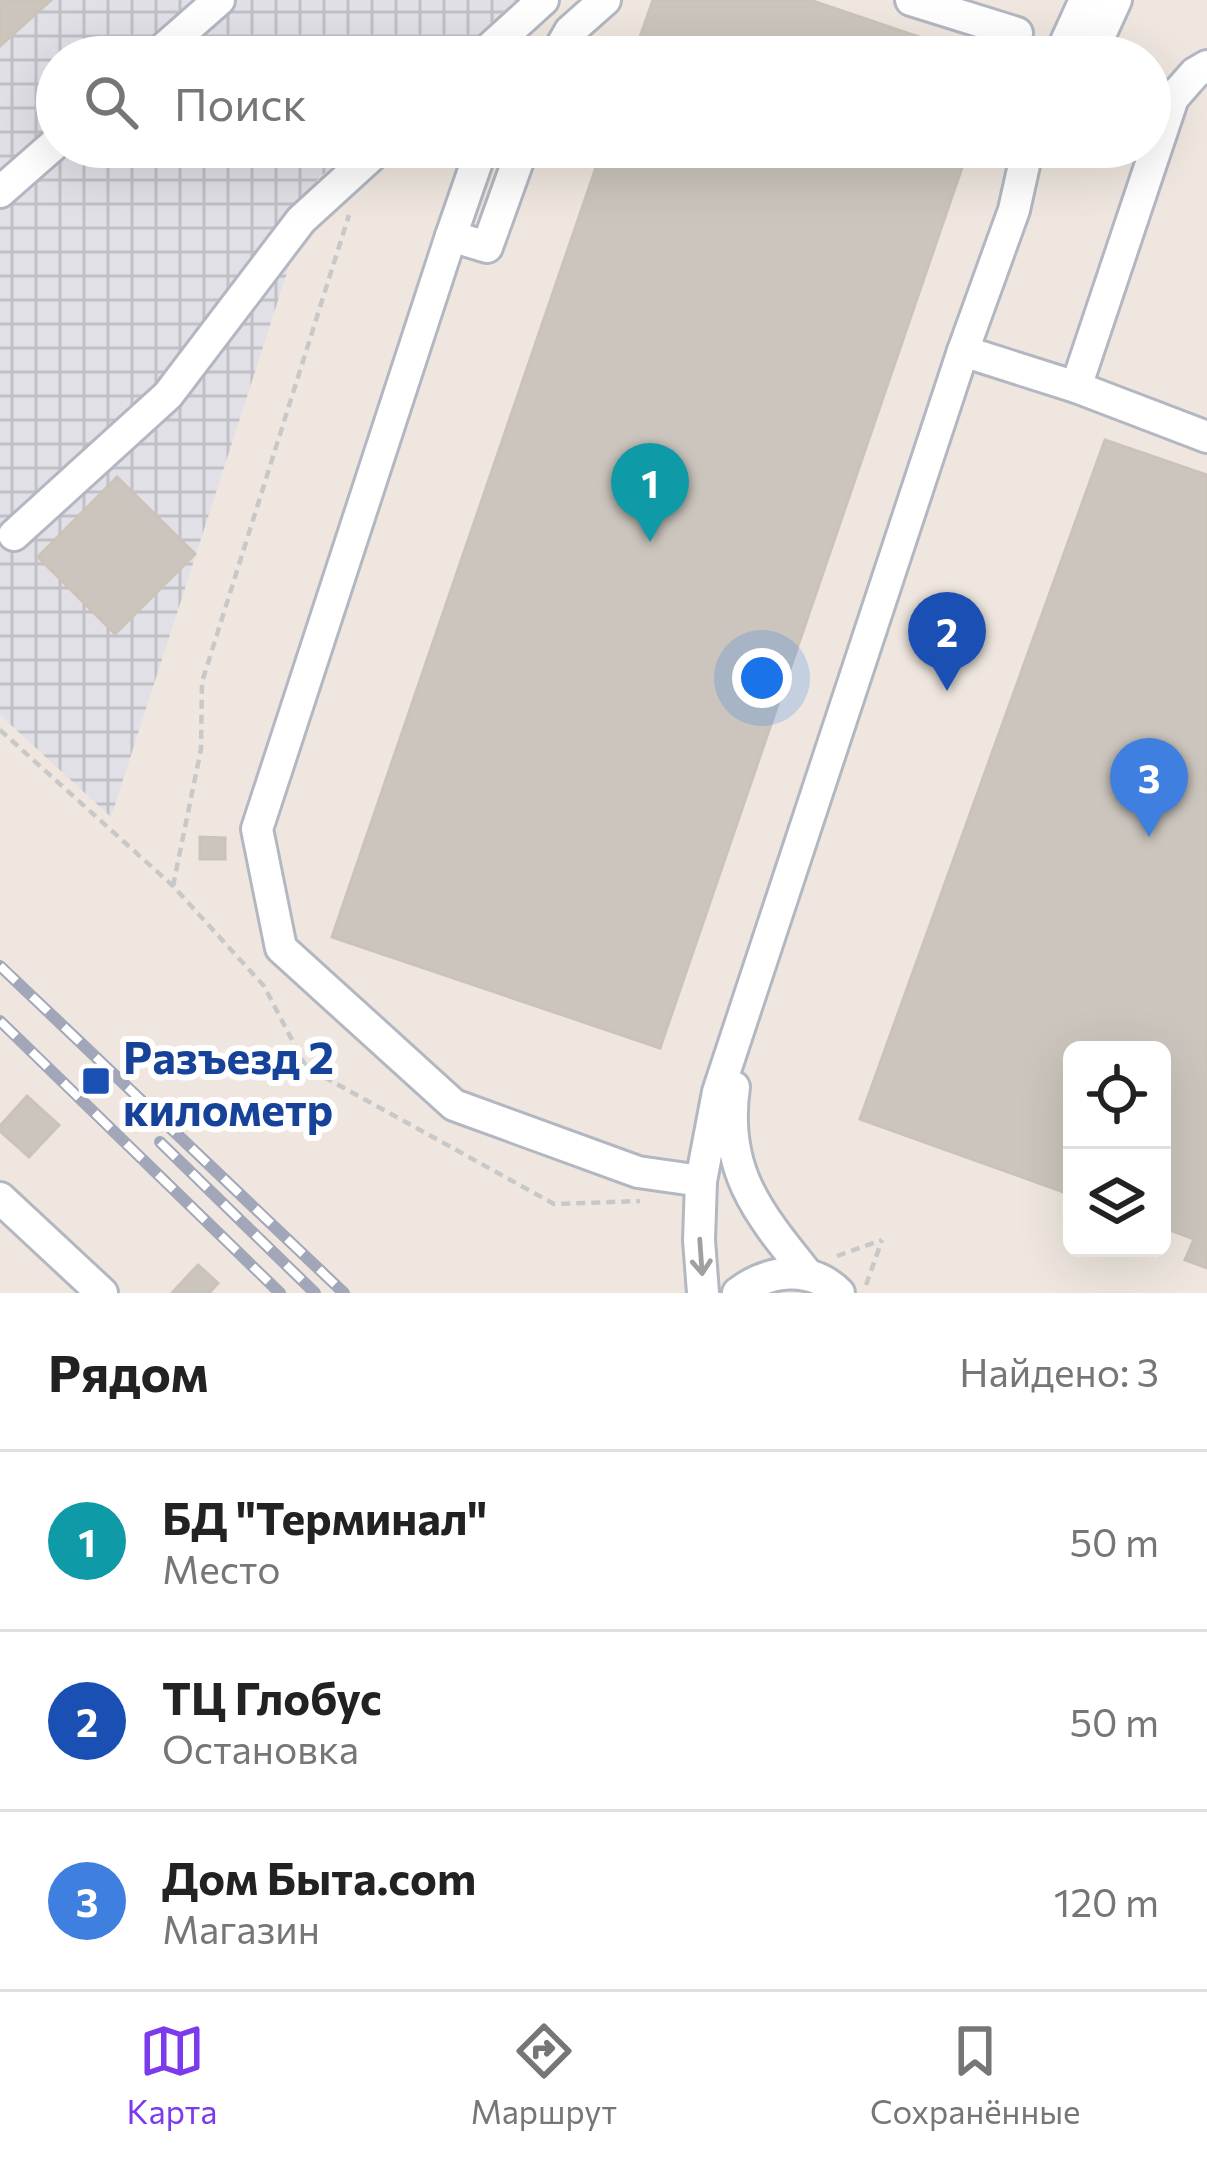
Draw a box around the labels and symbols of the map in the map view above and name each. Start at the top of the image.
pin: 1 [611,443,689,542]
pin: 2 [908,592,986,691]
your location [732,648,792,708]
pin: 3 [1110,738,1188,837]
place label: Разъезд 2 километр [123,1028,334,1135]
marker: Разъезд 2 километр [80,1065,112,1097]
one-way arrow [689,1237,712,1276]

